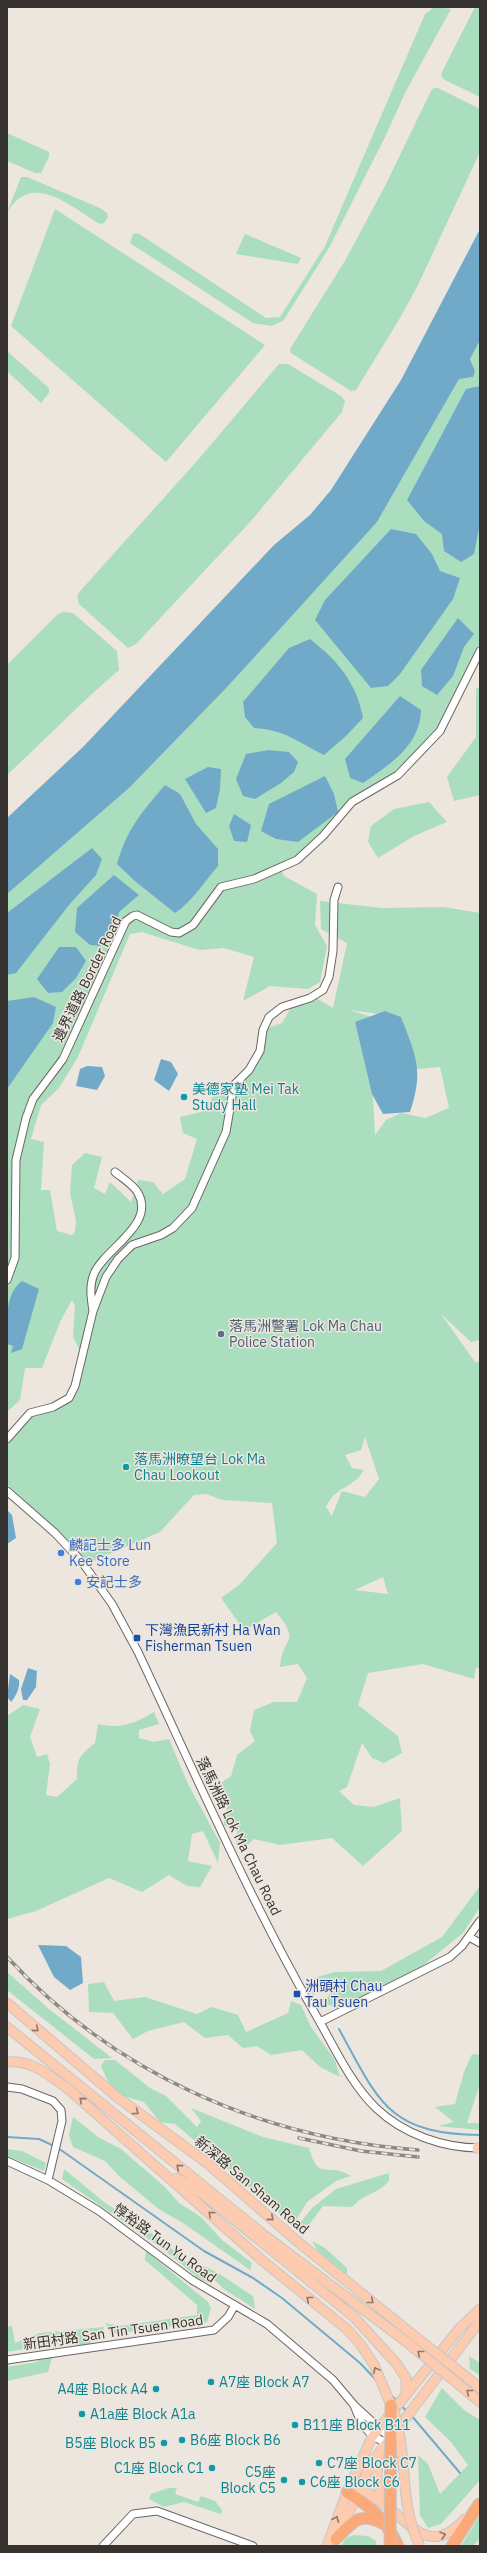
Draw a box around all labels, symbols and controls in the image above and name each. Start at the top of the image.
street label: 邊界道路 Border Road [49,913,125,1045]
place label: 美德家塾 Mei Tak Study Hall [192,1080,300,1114]
marker: 美德家塾 Mei Tak Study Hall [179,1092,189,1102]
place label: 落馬洲警署 Lok Ma Chau Police Station [229,1317,382,1351]
marker: 落馬洲警署 Lok Ma Chau Police Station [216,1329,226,1339]
place label: 落馬洲暸望台 Lok Ma Chau Lookout [134,1450,266,1484]
marker: 落馬洲暸望台 Lok Ma Chau Lookout [121,1462,131,1472]
place label: 麟記士多 Lun Kee Store [69,1536,151,1570]
marker: 麟記士多 Lun Kee Store [56,1548,66,1558]
place label: 安記士多 [86,1573,142,1591]
marker: 安記士多 [73,1577,83,1587]
place label: 下灣漁民新村 Ha Wan Fisherman Tsuen [145,1621,281,1655]
marker: 下灣漁民新村 Ha Wan Fisherman Tsuen [132,1633,142,1643]
street label: 落馬洲路 Lok Ma Chau Road [193,1754,285,1918]
place label: 洲頭村 Chau Tau Tsuen [305,1977,382,2011]
marker: 洲頭村 Chau Tau Tsuen [292,1989,302,1999]
one-way arrow [32,2025,39,2032]
one-way arrow [79,2098,86,2105]
one-way arrow [132,2107,139,2114]
street label: 新深路 San Sham Road [191,2132,313,2238]
one-way arrow [177,2164,184,2171]
street label: 惇裕路 Tun Yu Road [110,2200,220,2286]
one-way arrow [208,2211,216,2219]
one-way arrow [267,2214,274,2221]
one-way arrow [307,2296,314,2303]
one-way arrow [367,2297,374,2304]
street label: 新田村路 San Tin Tsuen Road [22,2310,204,2354]
one-way arrow [417,2351,424,2358]
one-way arrow [373,2366,381,2374]
place label: A7座 Block A7 [219,2373,310,2391]
marker: A7座 Block A7 [206,2377,216,2387]
place label: A4座 Block A4 [57,2380,148,2398]
marker: A4座 Block A4 [151,2384,161,2394]
one-way arrow [466,2390,473,2397]
place label: A1a座 Block A1a [90,2405,196,2423]
marker: A1a座 Block A1a [77,2409,87,2419]
place label: B11座 Block B11 [303,2416,411,2434]
marker: B11座 Block B11 [290,2420,300,2430]
place label: B6座 Block B6 [190,2431,281,2449]
place label: B5座 Block B5 [65,2434,156,2452]
marker: B6座 Block B6 [177,2435,187,2445]
marker: B5座 Block B5 [159,2438,169,2448]
place label: C7座 Block C7 [327,2454,417,2472]
marker: C7座 Block C7 [314,2458,324,2468]
place label: C1座 Block C1 [114,2459,204,2477]
marker: C1座 Block C1 [207,2463,217,2473]
place label: C5座 Block C5 [220,2463,276,2497]
place label: C6座 Block C6 [310,2473,400,2491]
marker: C5座 Block C5 [279,2475,289,2485]
marker: C6座 Block C6 [297,2477,307,2487]
one-way arrow [331,2515,339,2523]
one-way arrow [439,2531,446,2540]

